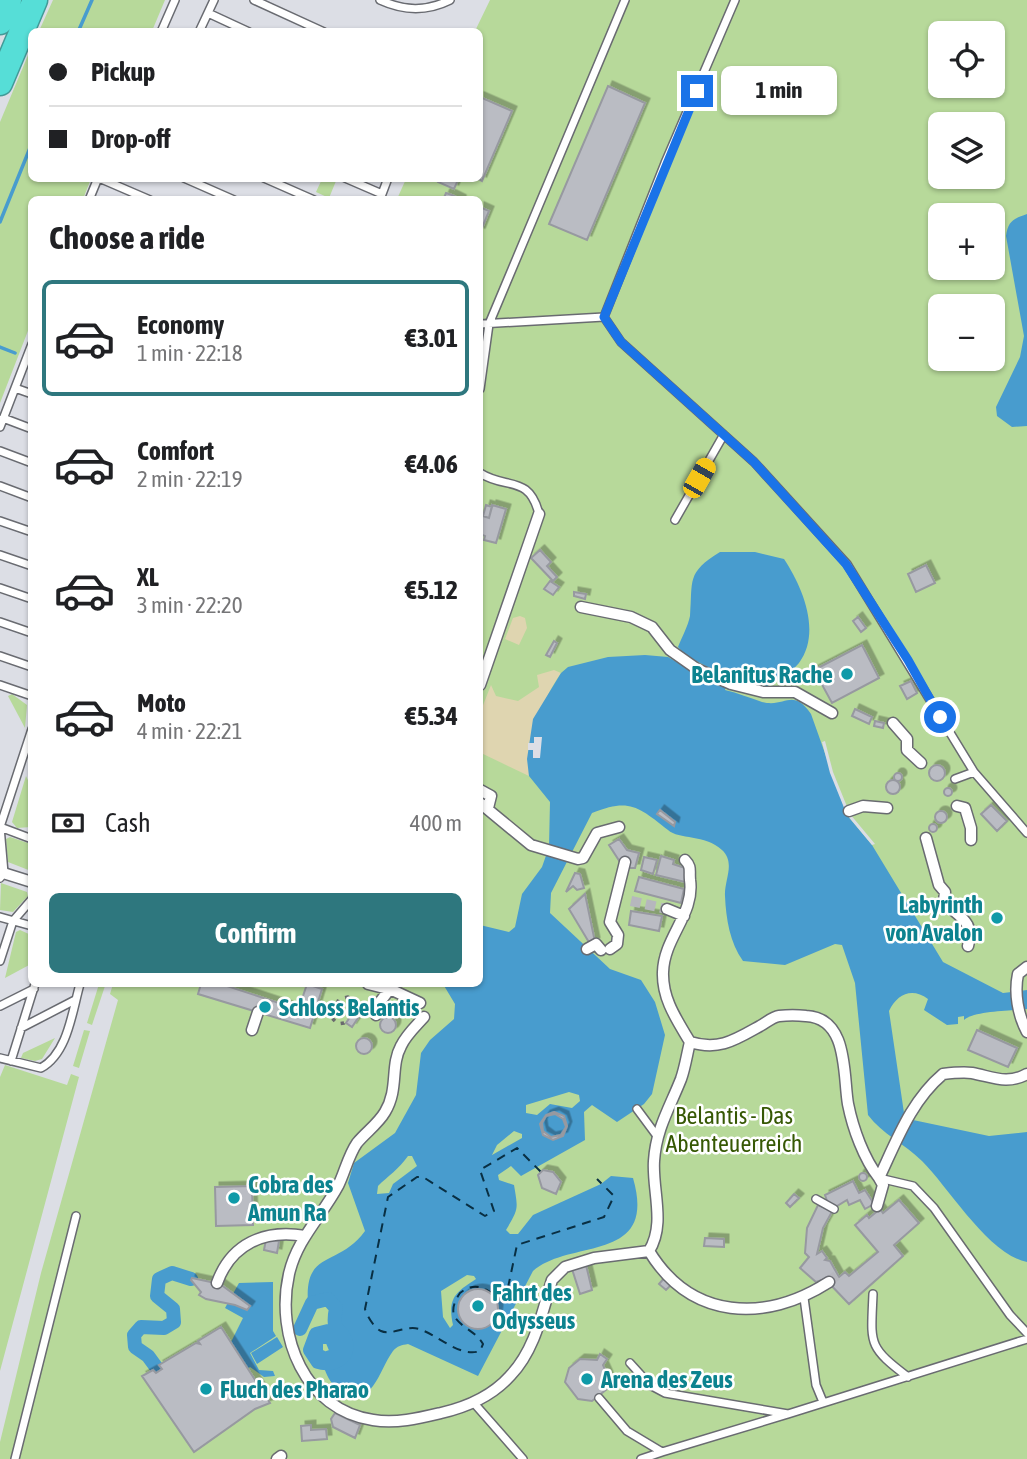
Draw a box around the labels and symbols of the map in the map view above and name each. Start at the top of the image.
callout: 1 min [722,66,837,116]
route end [681,75,713,107]
car [680,455,719,501]
place label: Belanitus Rache [691,661,833,688]
marker: Belanitus Rache [839,666,855,682]
route start [924,701,956,733]
place label: Labyrinth von Avalon [886,891,983,946]
marker: Labyrinth von Avalon [989,910,1005,926]
place label: Schloss Belantis [279,994,420,1021]
marker: Schloss Belantis [257,999,273,1015]
park label: Belantis - Das Abenteuerreich [666,1102,802,1157]
place label: Cobra des Amun Ra [247,1171,334,1226]
marker: Cobra des Amun Ra [226,1190,242,1206]
place label: Fahrt des Odysseus [492,1279,576,1334]
marker: Fahrt des Odysseus [470,1298,486,1314]
place label: Arena des Zeus [600,1366,733,1393]
marker: Arena des Zeus [579,1371,595,1387]
place label: Fluch des Pharao [220,1376,369,1403]
marker: Fluch des Pharao [198,1381,214,1397]

